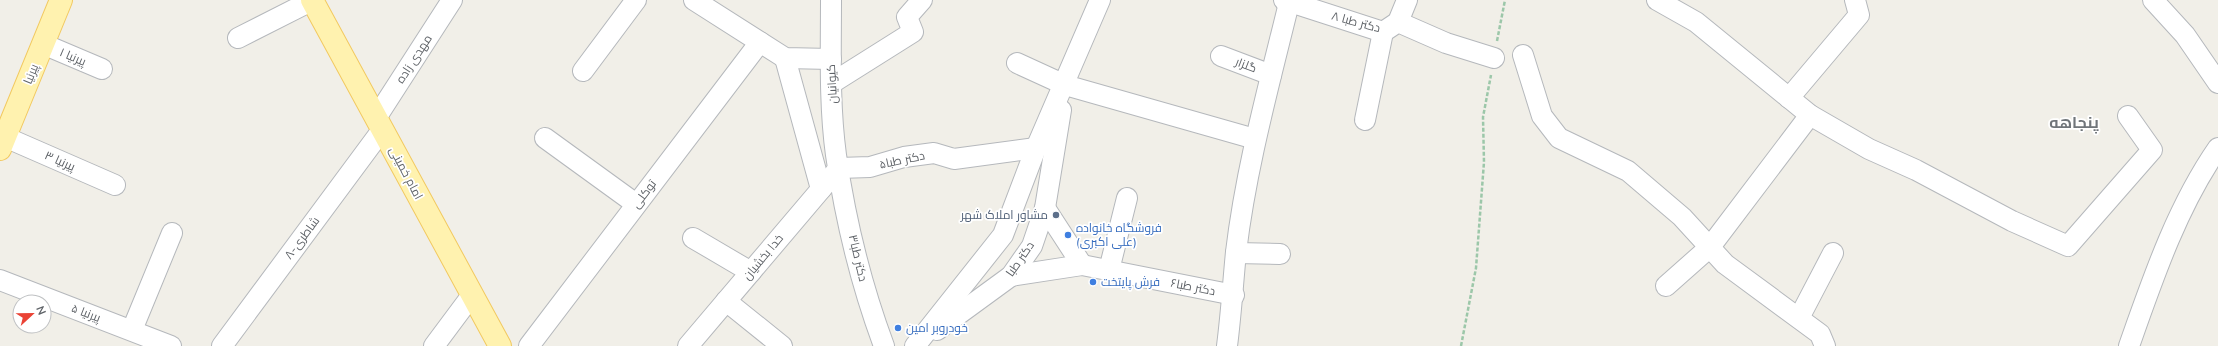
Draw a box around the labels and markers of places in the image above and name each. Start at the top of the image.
place label: مشاور املاک شهر [960,207,1048,222]
marker: مشاور املاک شهر [1051,210,1061,220]
place label: فروشگاه خانواده (علی اکبری) [1076,220,1162,249]
marker: فروشگاه خانواده (علی اکبری) [1063,230,1073,240]
place label: فرش پایتخت [1101,274,1160,291]
marker: فرش پایتخت [1088,277,1098,287]
place label: خودروبر امین [906,320,968,335]
marker: خودروبر امین [893,323,903,333]

